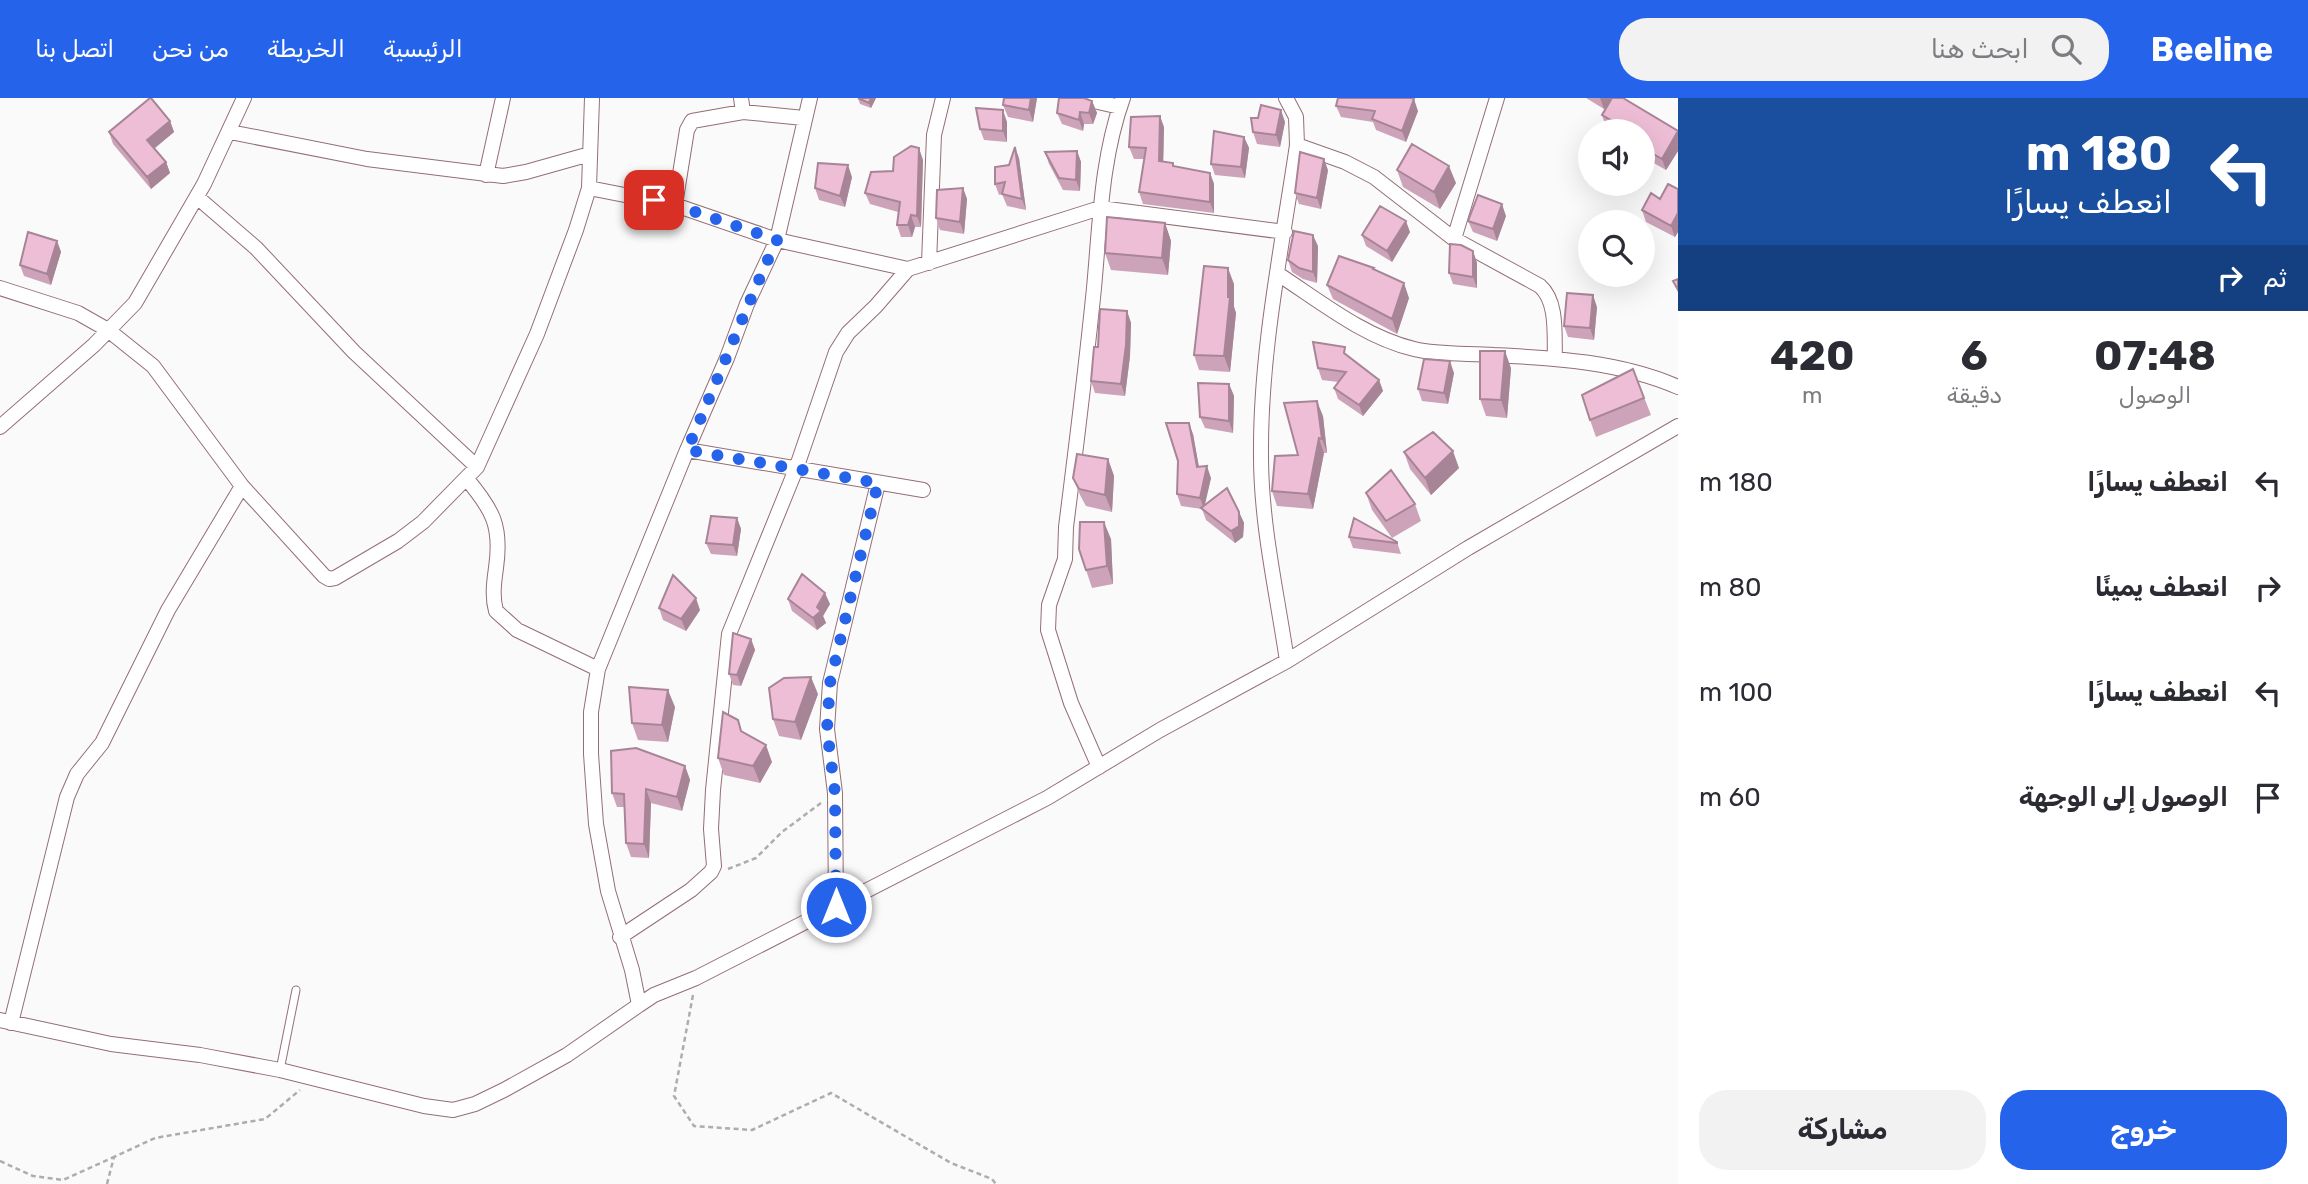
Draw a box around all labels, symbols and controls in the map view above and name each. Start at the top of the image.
search box [1619,18,2109,81]
icon: search [2047,30,2085,68]
text: Beeline [2151,30,2273,69]
text: ابحث هنا [1931,34,2029,65]
text: اتصل بنا [35,35,114,63]
text: من نحن [152,35,229,63]
text: الخريطة [267,35,345,63]
text: الرئيسية [383,35,463,63]
map controls [1578,119,1655,287]
button: sound [1578,119,1655,196]
text: 180 m [2026,124,2172,182]
icon: left [2196,126,2287,217]
pin [624,170,684,230]
icon: arrive [635,181,673,219]
text: انعطف يسارًا [2004,183,2172,221]
button: search [1578,210,1655,287]
icon: right [2211,259,2249,297]
text: ثم [2263,263,2287,294]
text: 420 [1770,331,1855,381]
text: 6 [1961,331,1988,381]
text: 07:48 [2094,331,2216,381]
text: m [1802,381,1822,409]
text: دقيقة [1946,381,2002,409]
text: الوصول [2119,381,2191,409]
icon: left [2249,464,2287,502]
text: 180 m [1699,467,1773,498]
text: انعطف يسارًا [2087,467,2228,498]
icon: right [2249,569,2287,607]
text: 80 m [1699,572,1762,603]
text: انعطف يمينًا [2095,572,2228,603]
icon: left [2249,674,2287,712]
text: 100 m [1699,677,1773,708]
text: انعطف يسارًا [2087,677,2228,708]
icon: arrive [2249,779,2287,817]
text: 60 m [1699,782,1761,813]
text: الوصول إلى الوجهة [2019,782,2228,813]
position arrow [799,870,873,944]
button: مشاركة [1699,1090,1986,1170]
button: خروج [2000,1090,2287,1170]

